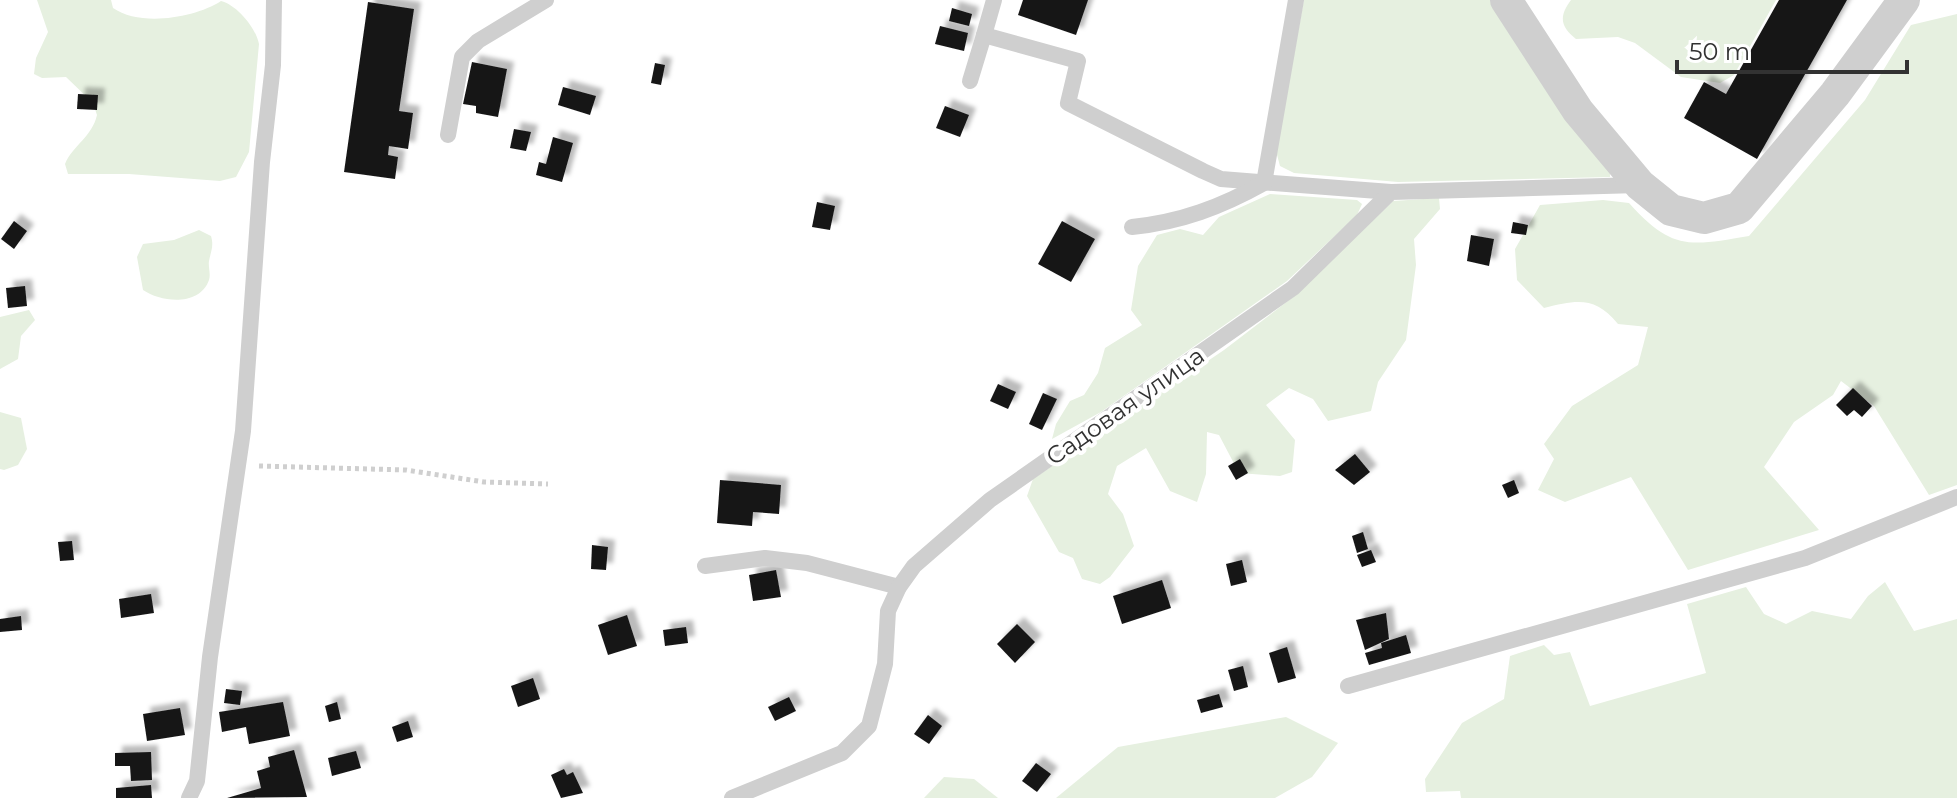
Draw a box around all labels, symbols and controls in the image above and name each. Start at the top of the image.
scale bar [1677,24,1907,74]
text: 50 m [1689,37,1750,66]
street label: Садовая улица [1040,341,1210,471]

